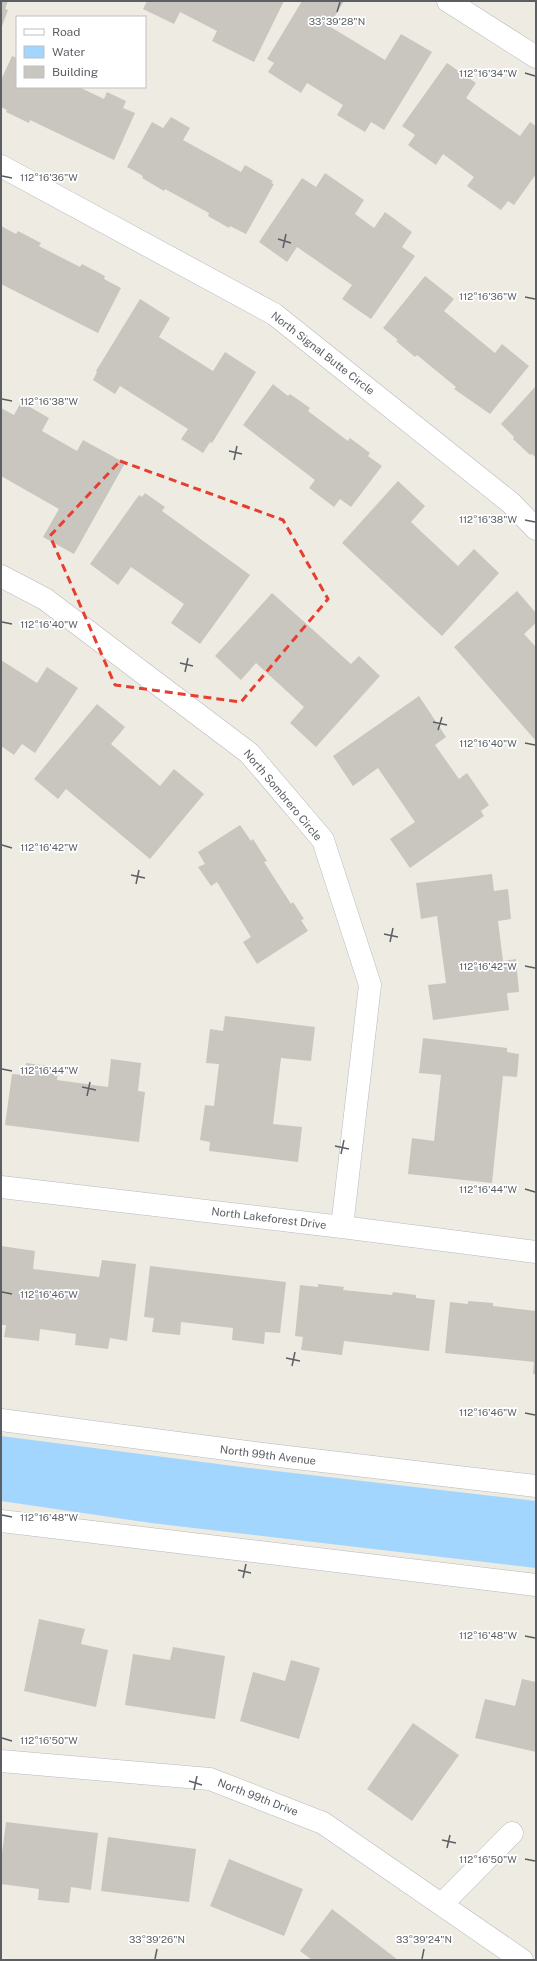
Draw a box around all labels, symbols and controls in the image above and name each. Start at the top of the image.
text: 33°39'28"N [309,15,365,27]
legend [16,16,146,88]
text: Road [52,25,80,39]
text: Water [52,45,86,59]
text: Building [52,65,98,79]
text: 112°16'34"W [459,67,517,79]
text: 112°16'36"W [20,171,78,183]
text: 112°16'36"W [459,290,517,302]
street label: North Signal Butte Circle [269,309,377,397]
text: 112°16'38"W [20,395,78,407]
text: 112°16'38"W [459,513,517,525]
text: 112°16'40"W [20,618,78,630]
text: 112°16'40"W [459,737,517,749]
street label: North Sombrero Circle [242,747,324,843]
text: 112°16'42"W [20,841,78,853]
text: 112°16'42"W [459,960,517,972]
text: 112°16'44"W [20,1064,78,1076]
text: 112°16'44"W [459,1183,517,1195]
street label: North Lakeforest Drive [211,1205,327,1231]
text: 112°16'46"W [20,1288,78,1300]
text: 112°16'46"W [459,1406,517,1418]
street label: North 99th Avenue [219,1443,317,1467]
text: 112°16'48"W [20,1511,78,1523]
text: 112°16'48"W [459,1629,517,1641]
text: 112°16'50"W [20,1734,78,1746]
street label: North 99th Drive [216,1776,300,1818]
text: 112°16'50"W [459,1853,517,1865]
text: 33°39'26"N [129,1933,185,1945]
text: 33°39'24"N [396,1933,452,1945]

